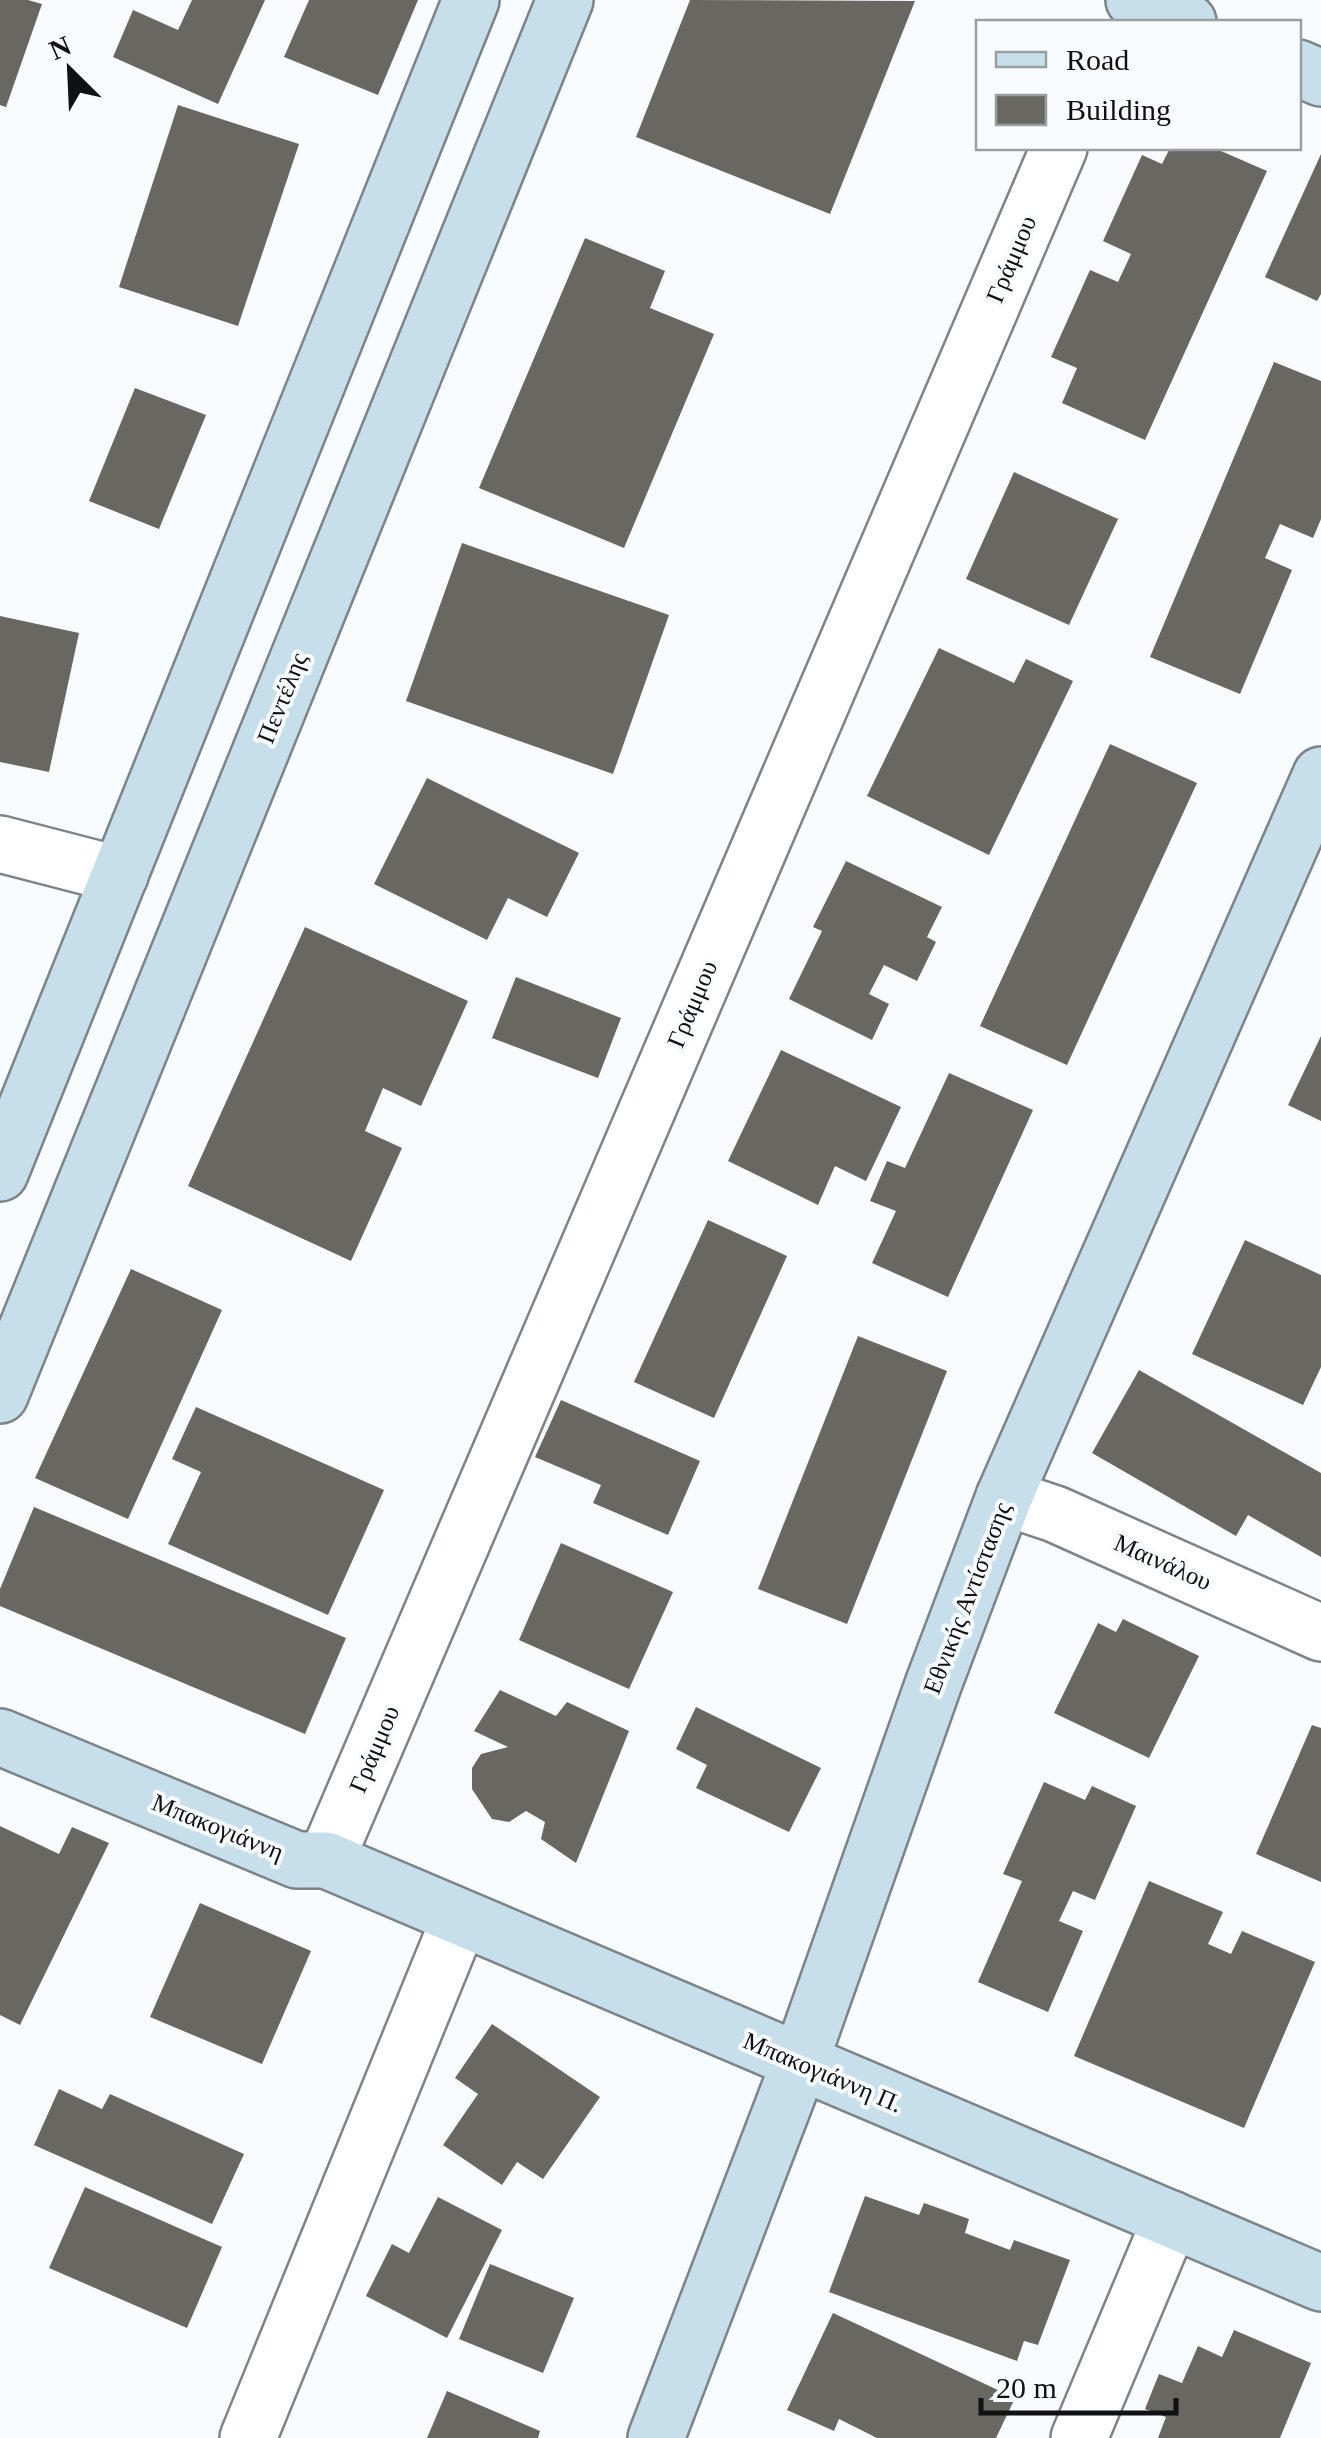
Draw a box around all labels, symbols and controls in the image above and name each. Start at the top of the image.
north arrow [20,20,120,120]
legend [976,20,1301,150]
text: N [44,29,76,66]
text: Road [1066,43,1129,76]
text: Building [1066,93,1171,126]
street label: Γράμμου [981,212,1041,306]
street label: Πεντέλης [252,649,312,747]
street label: Γράμμου [662,957,722,1051]
street label: Εθνικής Αντίστασης [918,1498,1016,1698]
street label: Μαινάλου [1110,1529,1216,1595]
street label: Γράμμου [344,1702,404,1796]
street label: Μπακογιάννη [148,1788,288,1866]
street label: Μπακογιάννη Π. [740,2026,906,2118]
scale bar [981,2353,1176,2415]
text: 20 m [996,2371,1057,2404]

